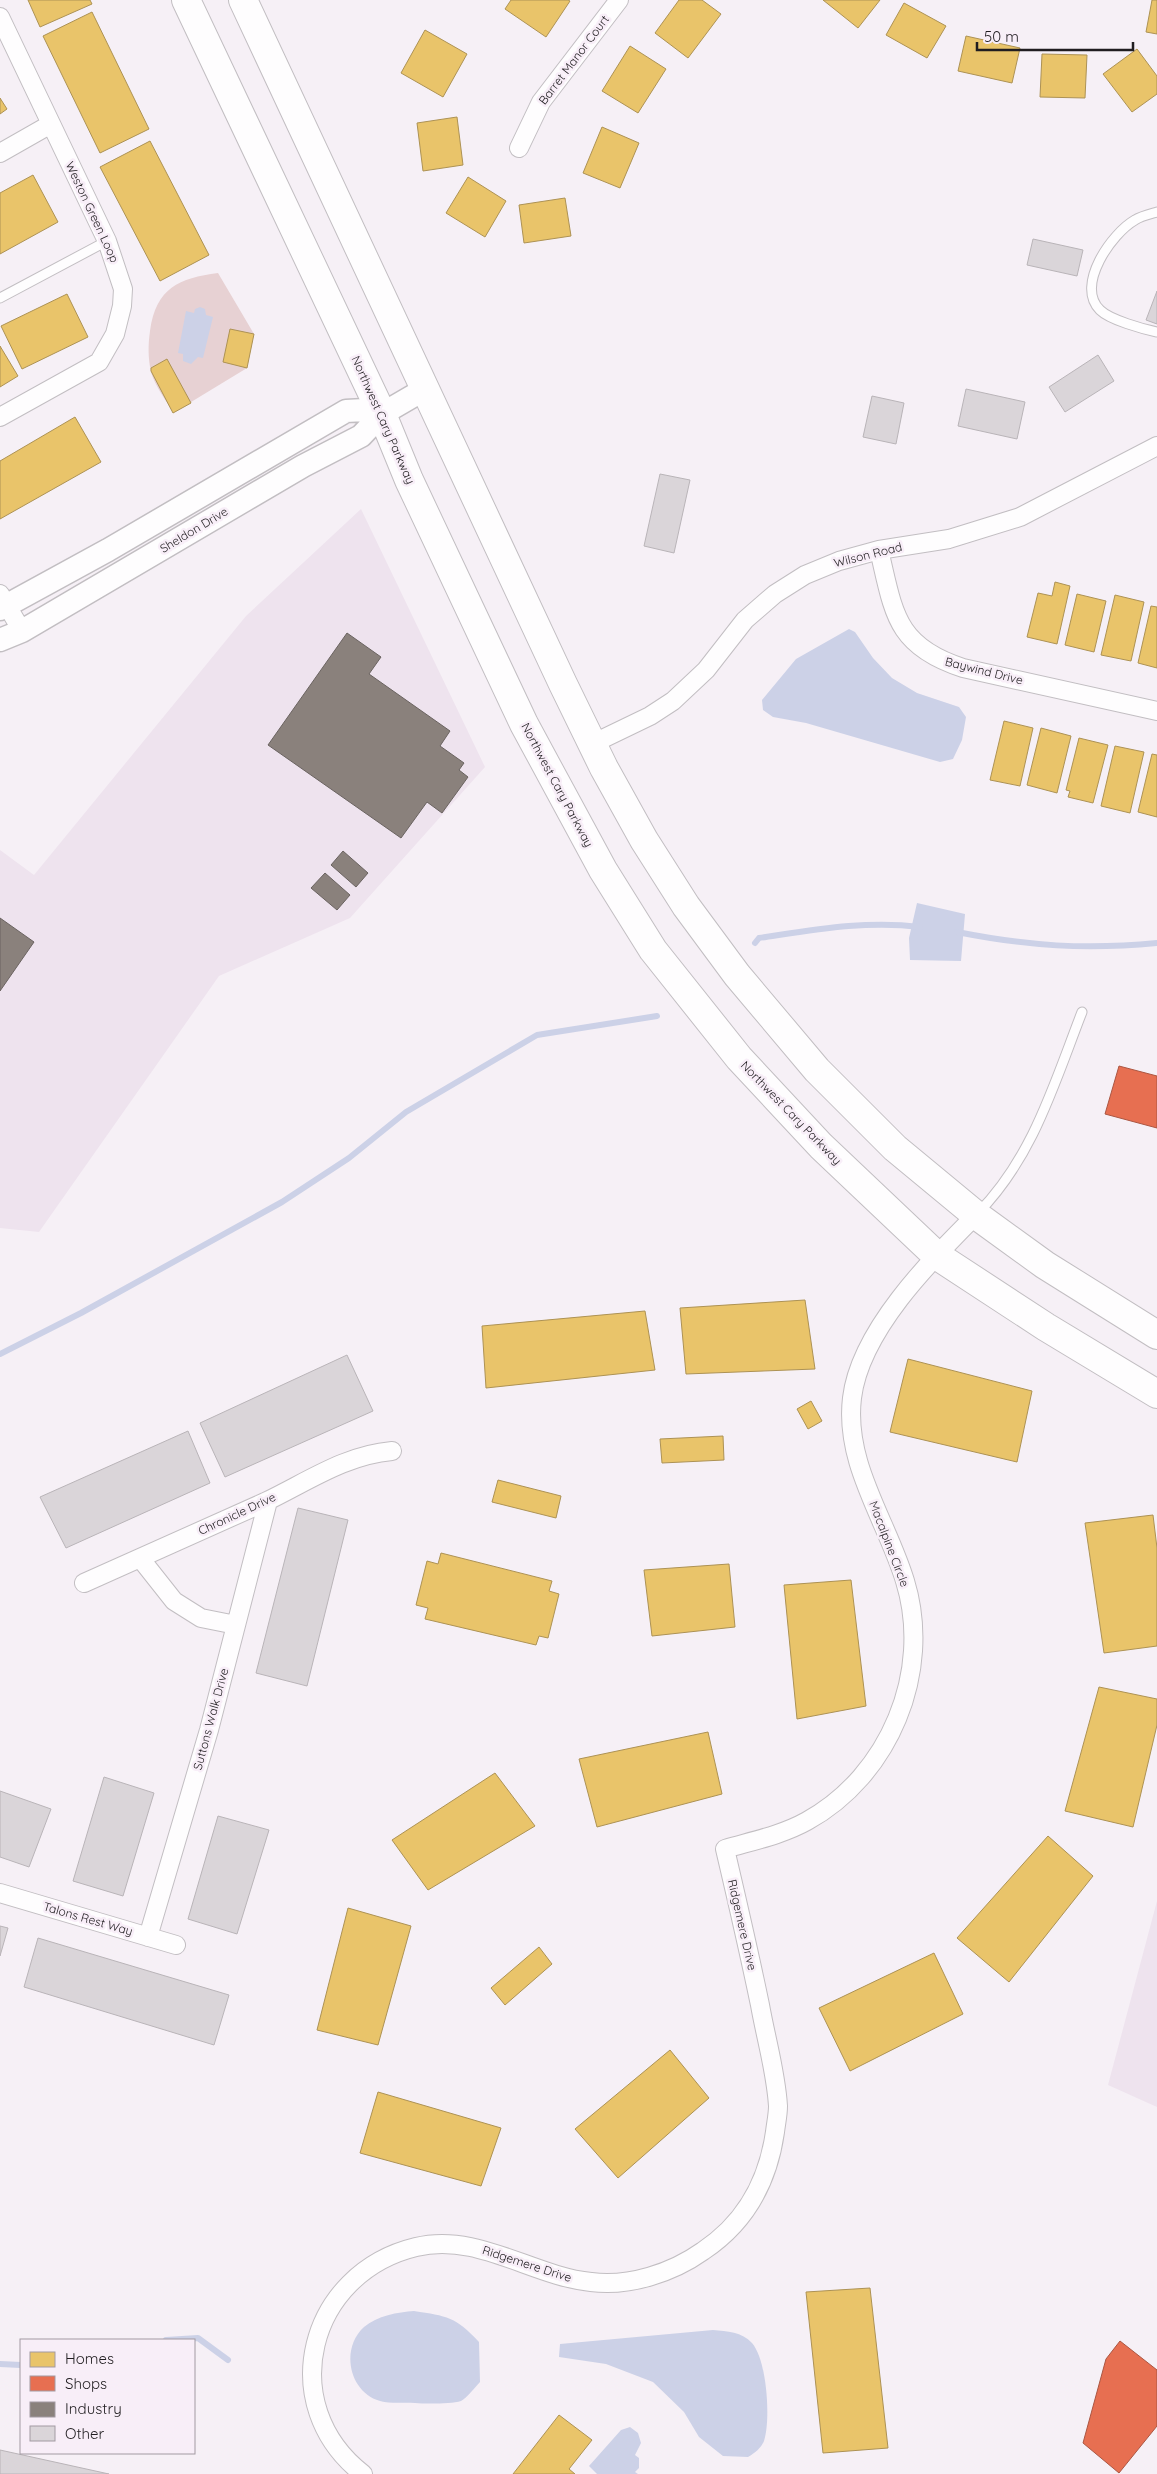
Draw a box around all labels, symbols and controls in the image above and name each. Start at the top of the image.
street label: Barret Manor Court [535,12,612,107]
scale bar [977,20,1133,52]
text: 50 m [984,27,1019,46]
street label: Weston Green Loop [62,159,122,265]
street label: Northwest Cary Parkway [348,353,419,486]
street label: Sheldon Drive [157,503,231,556]
street label: Wilson Road [832,539,904,570]
street label: Baywind Drive [944,654,1025,688]
street label: Northwest Cary Parkway [518,720,597,849]
street label: Northwest Cary Parkway [738,1058,845,1168]
street label: Chronicle Drive [196,1489,278,1538]
street label: Macalpine Circle [866,1499,913,1589]
street label: Suttons Walk Drive [190,1666,231,1771]
street label: Ridgemere Drive [725,1878,760,1972]
street label: Talons Rest Way [42,1899,135,1938]
street label: Ridgemere Drive [481,2242,574,2285]
legend [20,2339,195,2454]
text: Homes [65,2349,114,2368]
text: Shops [65,2374,107,2393]
text: Industry [65,2399,122,2418]
text: Other [65,2424,105,2443]

